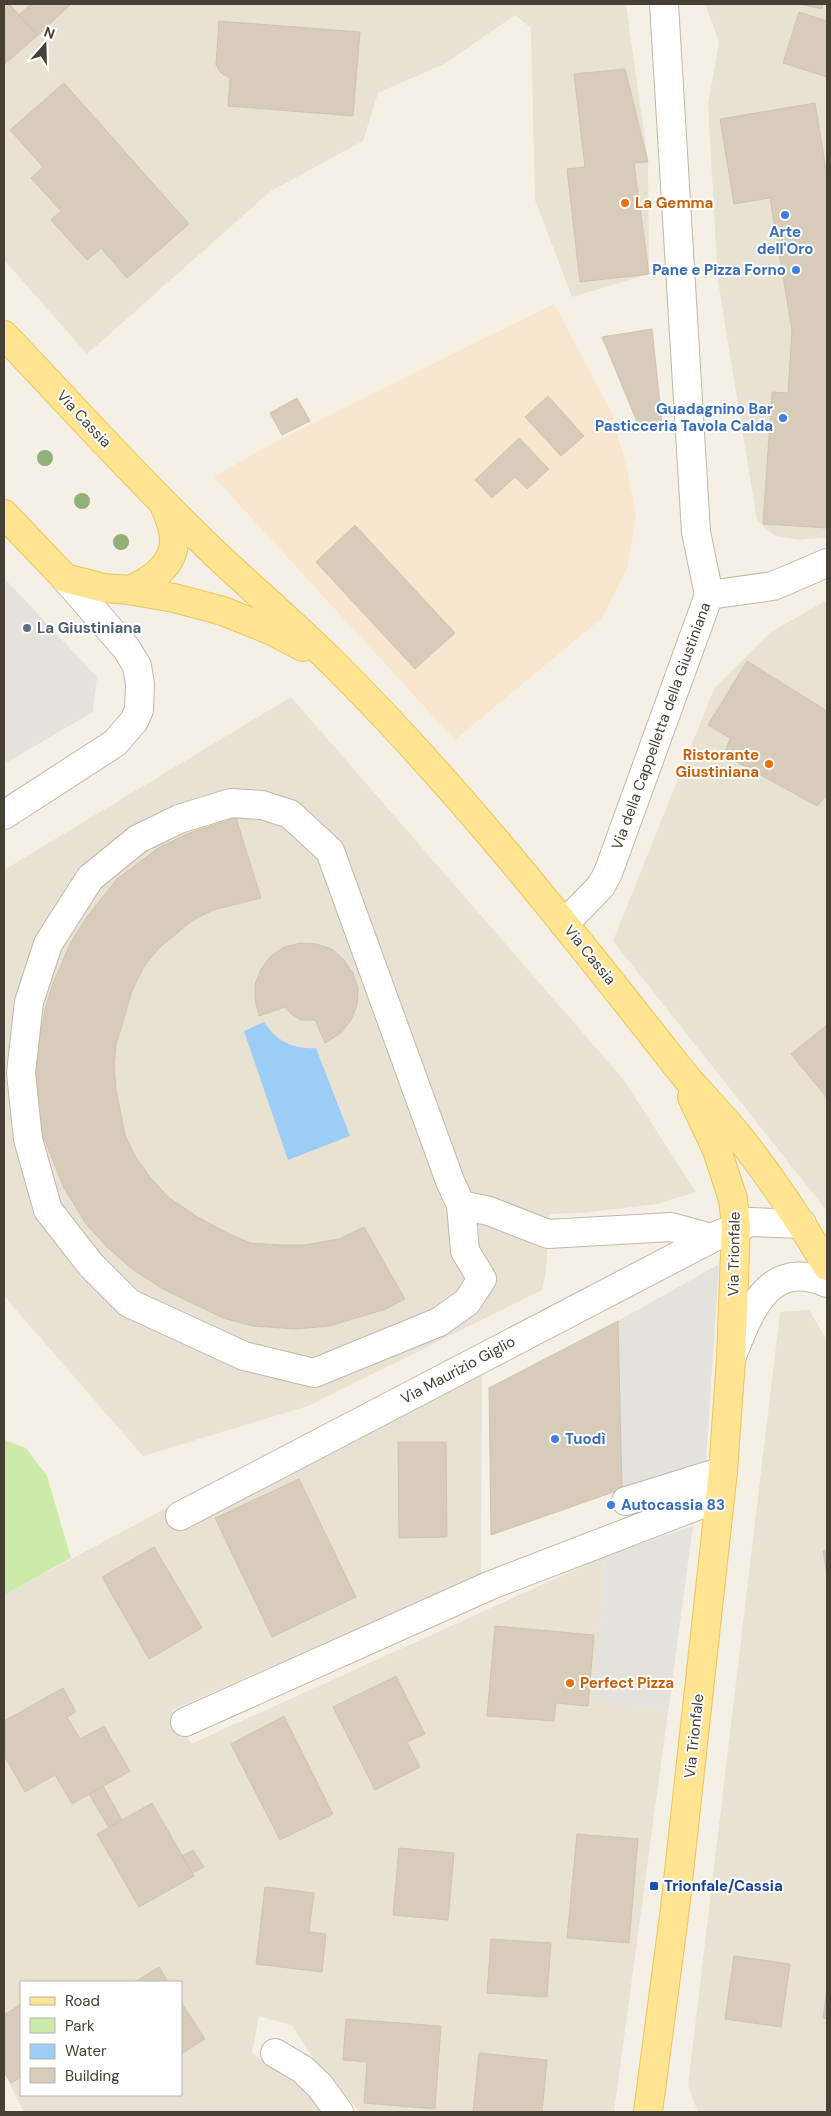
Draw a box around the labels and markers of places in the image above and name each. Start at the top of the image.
place label: La Gemma [635,193,713,213]
marker: La Gemma [619,197,631,209]
marker: Arte dell'Oro [779,209,791,221]
place label: Arte dell'Oro [757,222,813,259]
place label: Pane e Pizza Forno [652,260,786,280]
marker: Pane e Pizza Forno [790,264,802,276]
place label: Guadagnino Bar Pasticceria Tavola Calda [595,399,773,436]
marker: Guadagnino Bar Pasticceria Tavola Calda [777,412,789,424]
place label: La Giustiniana [37,618,141,638]
marker: La Giustiniana [21,622,33,634]
place label: Ristorante Giustiniana [675,745,759,782]
marker: Ristorante Giustiniana [763,758,775,770]
place label: Tuodì [565,1429,605,1449]
marker: Tuodì [549,1433,561,1445]
place label: Autocassia 83 [621,1495,725,1515]
marker: Autocassia 83 [605,1499,617,1511]
place label: Perfect Pizza [580,1673,674,1693]
marker: Perfect Pizza [564,1677,576,1689]
place label: Trionfale/Cassia [664,1876,783,1896]
marker: Trionfale/Cassia [648,1880,660,1892]

